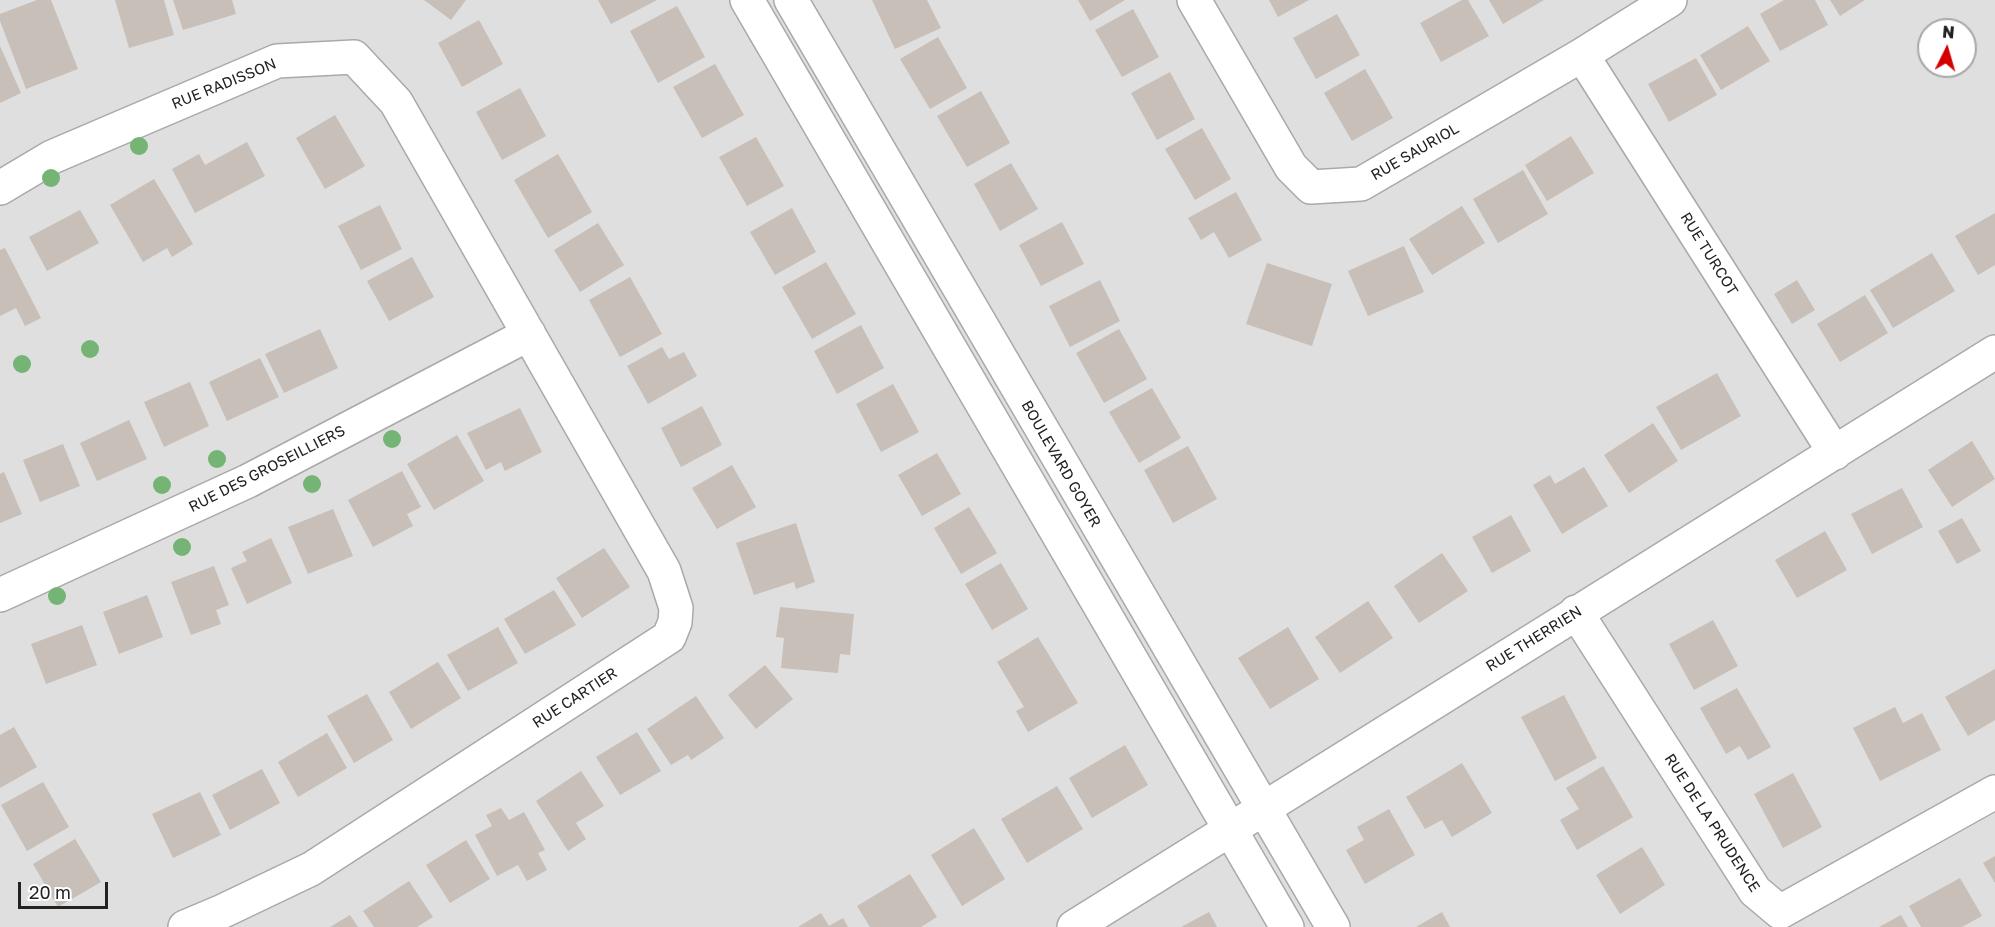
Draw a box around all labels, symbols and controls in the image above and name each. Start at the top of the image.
north arrow [1917,18,1977,78]
text: N [1941,22,1955,43]
street label: RUE RADISSON [169,55,279,113]
street label: RUE SAURIOL [1368,120,1462,184]
street label: RUE TURCOT [1676,209,1742,299]
street label: BOULEVARD GOYER [1017,397,1105,531]
street label: RUE DES GROSEILLIERS [186,422,348,516]
street label: RUE THERRIEN [1483,602,1585,676]
street label: RUE CARTIER [529,664,621,732]
street label: RUE DE LA PRUDENCE [1661,750,1763,896]
scale bar [21,870,111,908]
text: 20 m [29,881,71,903]

